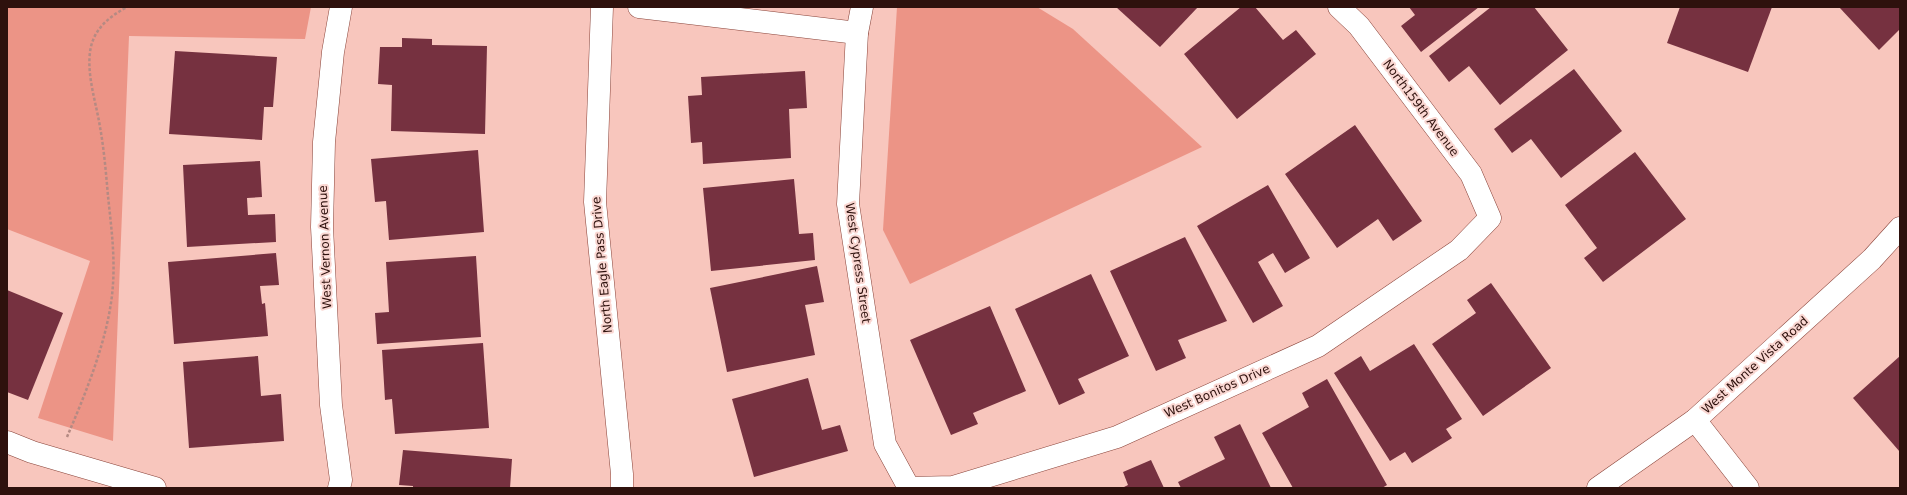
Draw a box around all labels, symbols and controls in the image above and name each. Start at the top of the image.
street label: North159th Avenue [1380,57,1462,159]
street label: West Vernon Avenue [316,185,334,309]
street label: North Eagle Pass Drive [589,196,615,334]
street label: West Cypress Street [843,202,873,324]
street label: West Monte Vista Road [1699,314,1811,416]
street label: West Bonitos Drive [1162,361,1272,421]

